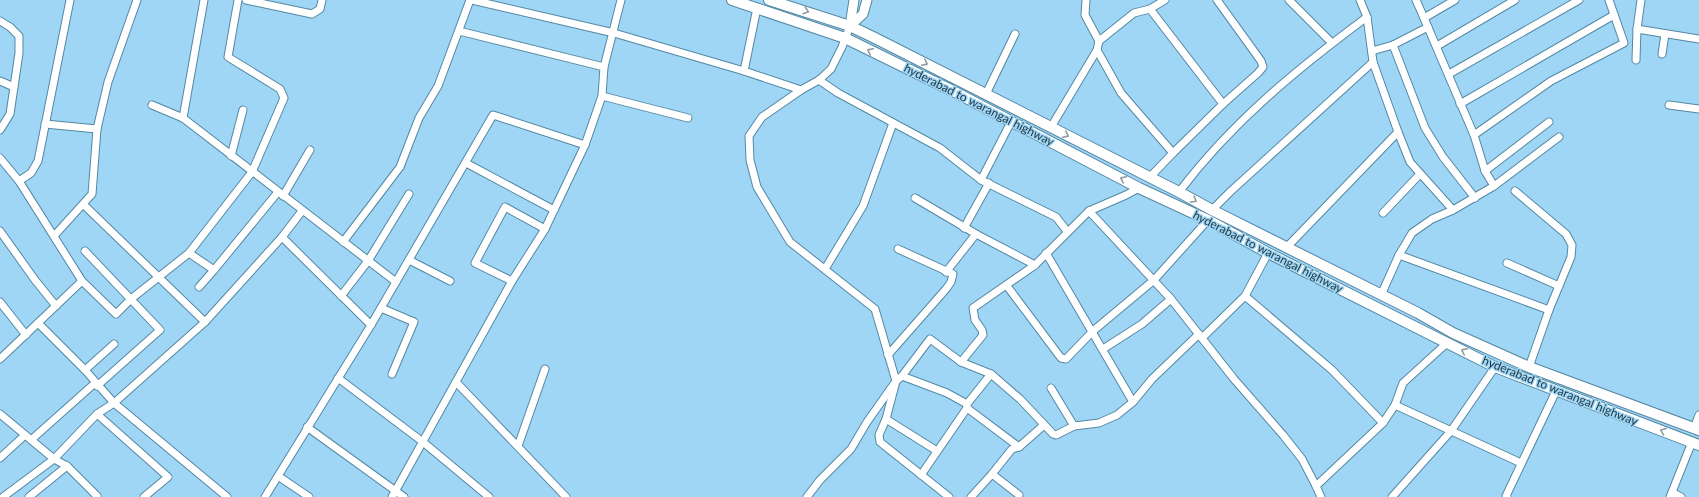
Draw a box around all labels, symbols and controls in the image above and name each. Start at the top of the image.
one-way arrow [802,6,809,15]
one-way arrow [867,48,874,55]
one-way arrow [921,58,928,66]
street label: hyderabad to warangal highway [902,60,1058,149]
one-way arrow [1062,130,1069,137]
one-way arrow [1120,176,1127,184]
one-way arrow [1190,196,1197,203]
street label: hyderabad to warangal highway [1191,207,1347,296]
one-way arrow [1461,349,1468,356]
street label: hyderabad to warangal highway [1480,352,1641,429]
one-way arrow [1659,427,1666,436]

